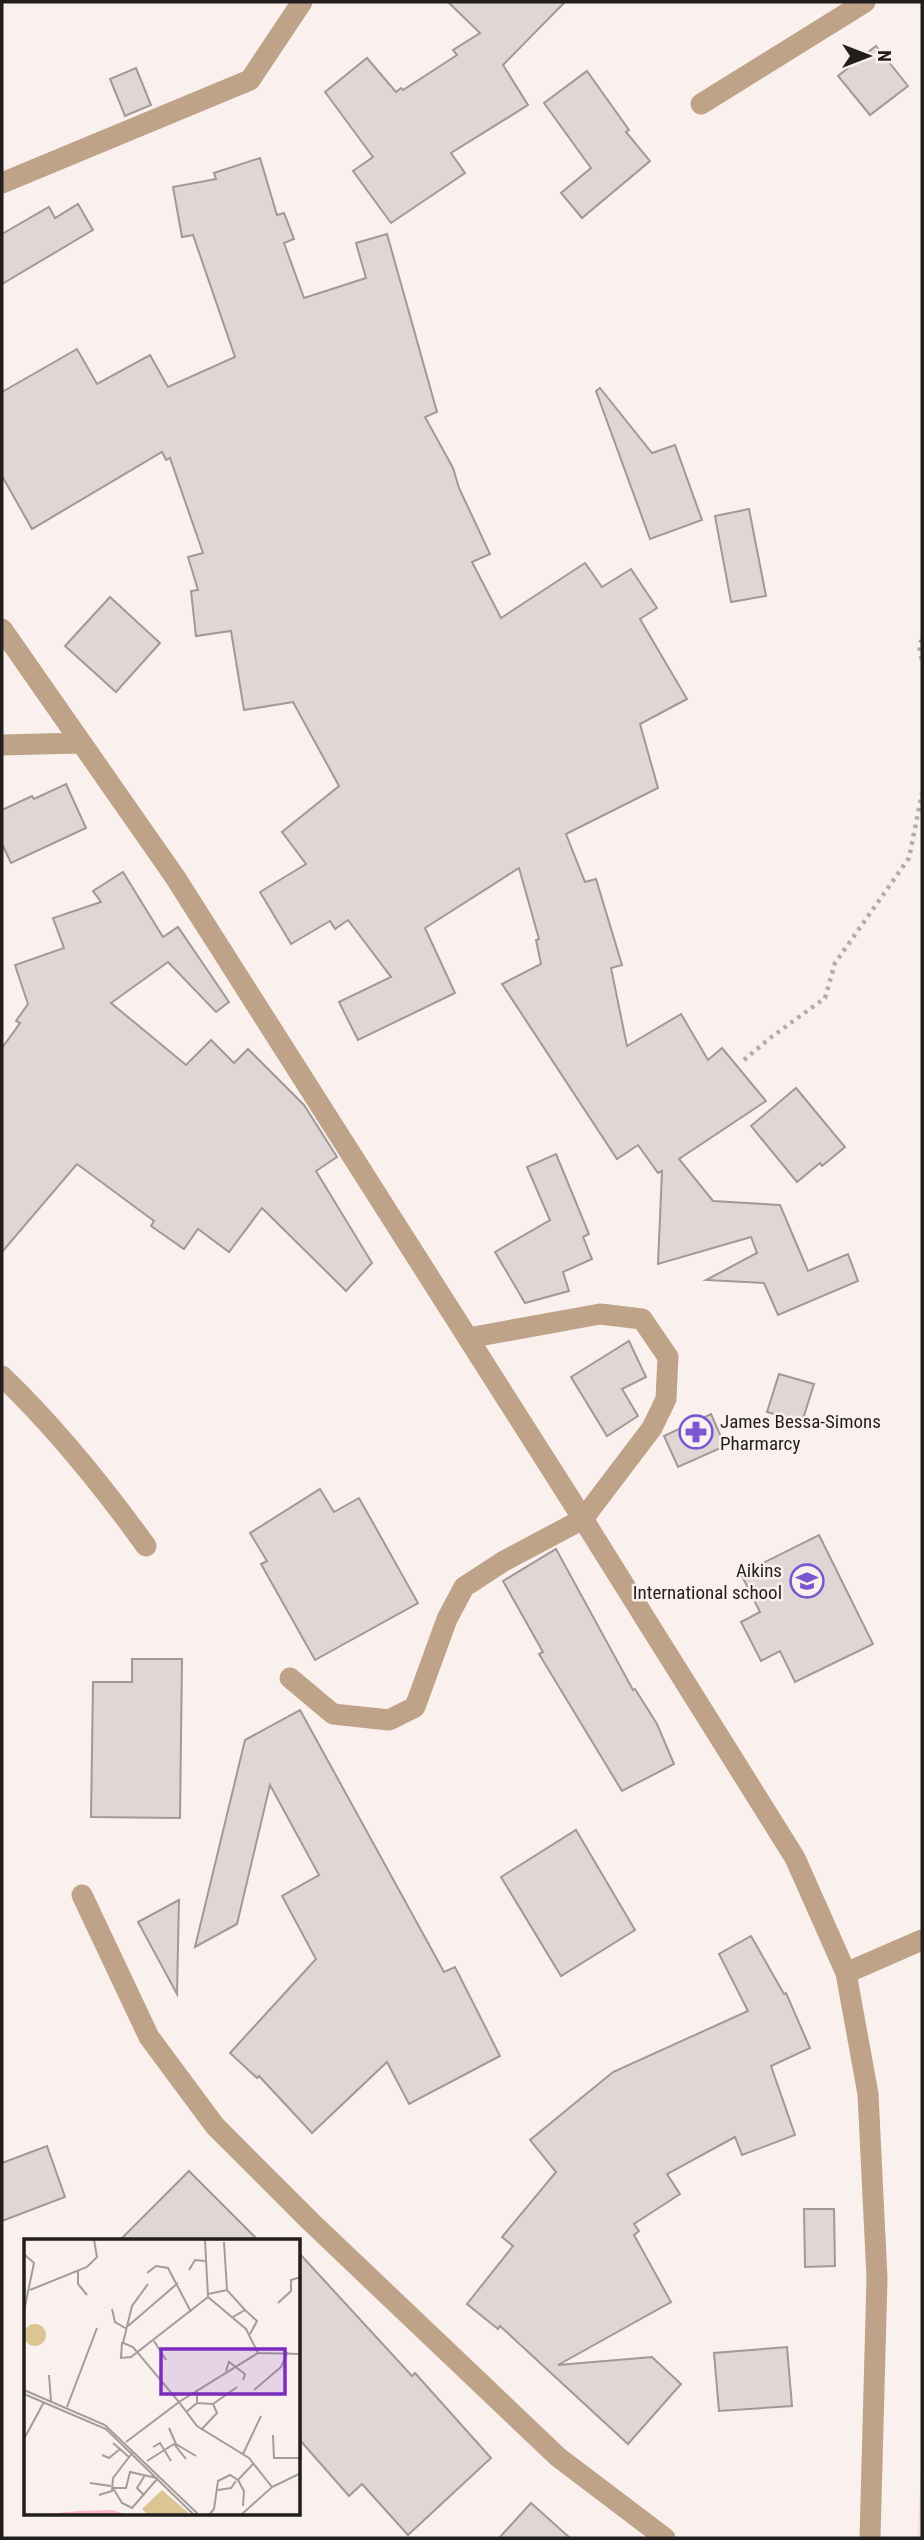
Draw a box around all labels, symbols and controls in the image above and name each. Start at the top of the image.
north arrow [833,21,903,91]
text: N [873,50,896,62]
place label: James Bessa-Simons Pharmarcy [720,1410,881,1455]
pharmacy icon: James Bessa-Simons Pharmarcy [677,1413,715,1451]
place label: Aikins International school [633,1559,782,1604]
school or university icon: Aikins International school [788,1562,826,1600]
inset map [24,2239,301,2516]

